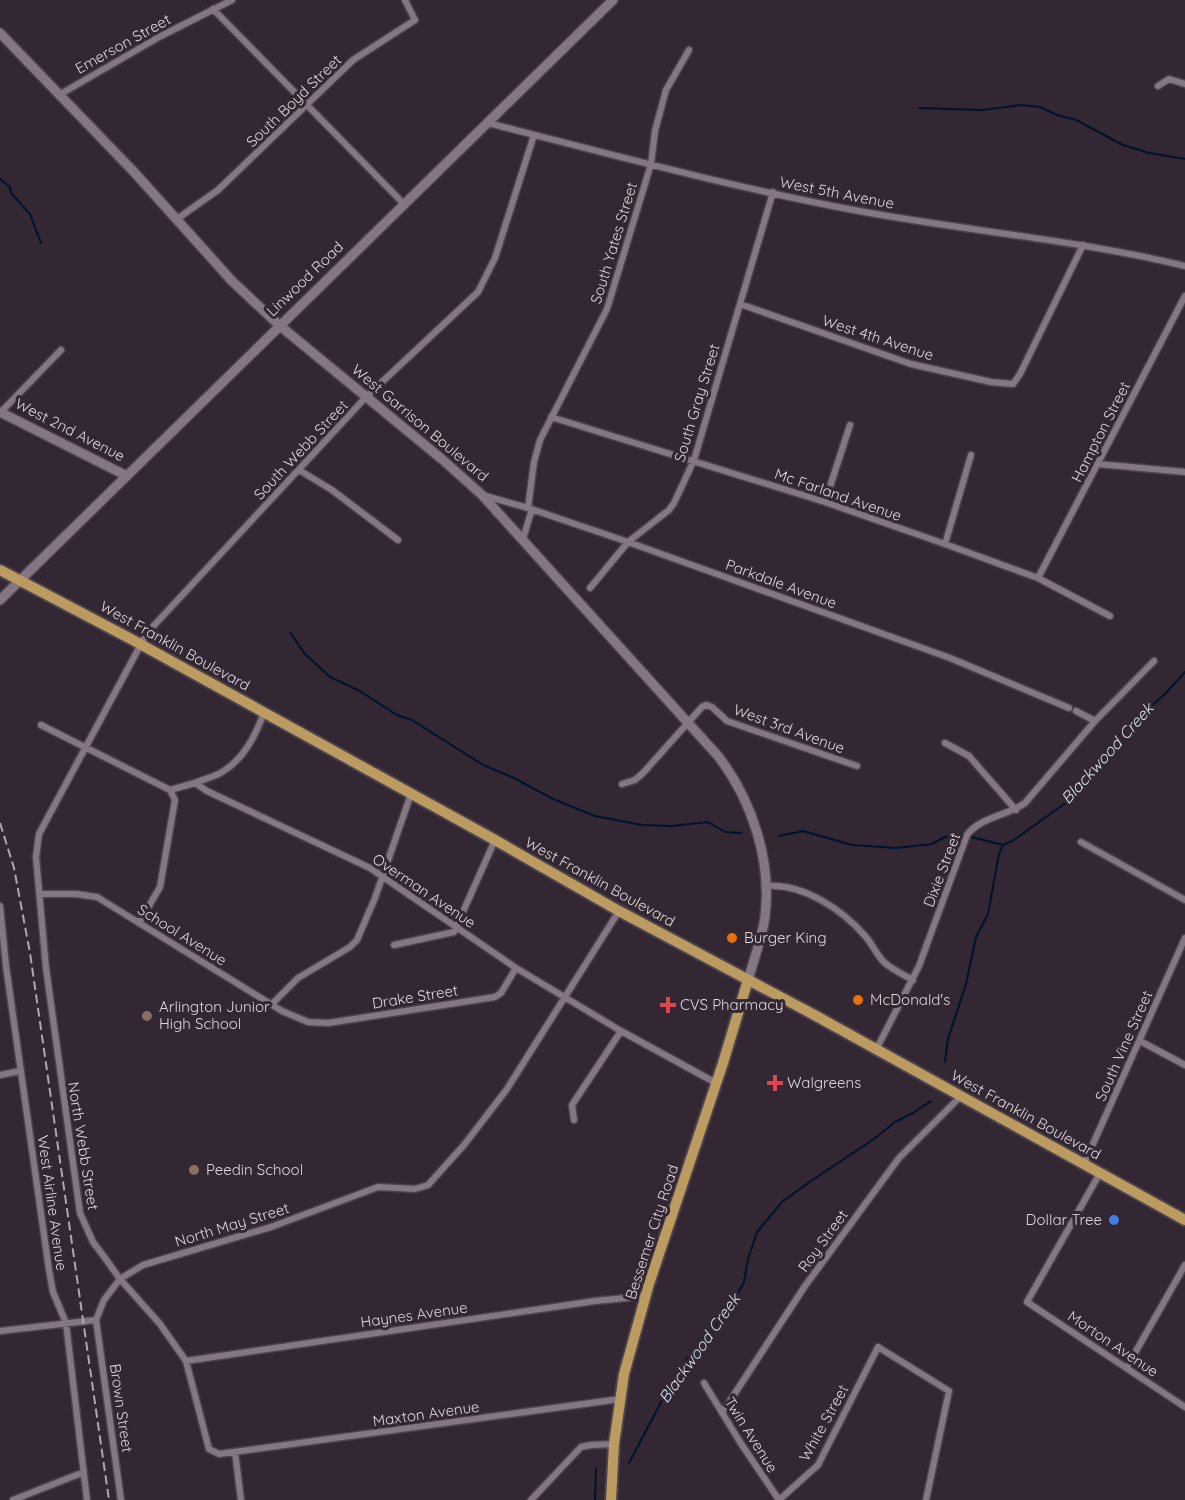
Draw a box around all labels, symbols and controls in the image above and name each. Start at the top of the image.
street label: Emerson Street [72,9,174,78]
street label: South Boyd Street [242,50,345,151]
street label: West 5th Avenue [778,172,896,213]
street label: South Yates Street [586,180,641,306]
street label: Linwood Road [262,237,347,320]
street label: West 4th Avenue [820,311,936,364]
street label: South Gray Street [670,342,724,464]
street label: West Garrison Boulevard [348,360,493,485]
street label: Hampton Street [1067,378,1134,485]
street label: West 2nd Avenue [12,394,128,465]
street label: South Webb Street [249,396,352,504]
street label: Mc Farland Avenue [772,464,904,525]
street label: Parkdale Avenue [723,555,839,612]
street label: West Franklin Boulevard [97,596,254,695]
water label: Blackwood Creek [1056,697,1159,808]
street label: West 3rd Avenue [731,700,847,757]
street label: Dixie Street [919,830,964,910]
street label: West Franklin Boulevard [522,832,679,931]
street label: Overman Avenue [369,849,480,932]
street label: School Avenue [134,900,230,970]
place label: Burger King [744,928,827,947]
marker: Burger King [725,931,739,945]
street label: Drake Street [371,980,459,1013]
street label: South Vine Street [1091,988,1156,1104]
place label: McDonald's [870,990,950,1009]
marker: McDonald's [851,993,865,1007]
place label: CVS Pharmacy [680,995,784,1014]
place label: Arlington Junior High School [159,997,270,1033]
marker: CVS Pharmacy [661,998,675,1012]
marker: Arlington Junior High School [140,1009,154,1023]
street label: West Franklin Boulevard [948,1065,1105,1164]
place label: Walgreens [787,1073,861,1092]
marker: Walgreens [768,1076,782,1090]
street label: North Webb Street [64,1080,103,1211]
street label: West Airline Avenue [34,1134,71,1272]
place label: Peedin School [206,1160,303,1179]
street label: Bessemer City Road [621,1162,682,1302]
marker: Peedin School [187,1163,201,1177]
street label: North May Street [172,1198,291,1251]
street label: Roy Street [794,1206,852,1276]
place label: Dollar Tree [1026,1210,1102,1229]
marker: Dollar Tree [1107,1213,1121,1227]
water label: Blackwood Creek [654,1288,745,1407]
street label: Haynes Avenue [359,1298,469,1331]
street label: Morton Avenue [1064,1306,1162,1381]
street label: Brown Street [106,1362,137,1453]
street label: White Street [795,1381,852,1464]
street label: Twin Avenue [721,1393,782,1476]
street label: Maxton Avenue [371,1397,481,1430]

